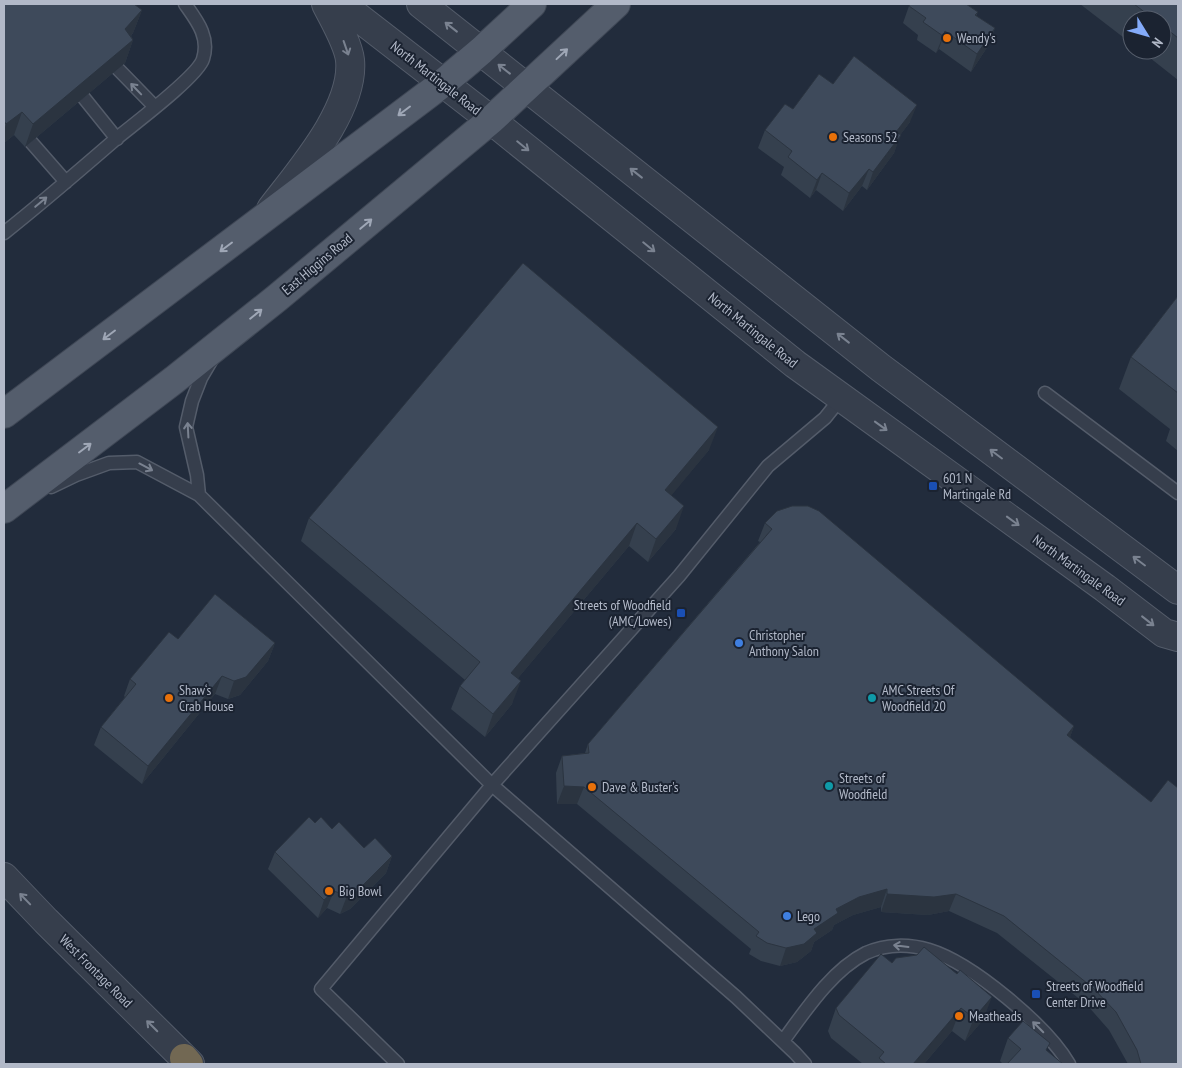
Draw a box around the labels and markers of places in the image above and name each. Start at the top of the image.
place label: Wendy's [957,29,996,47]
marker: Wendy's [941,32,953,44]
place label: Seasons 52 [843,128,898,146]
marker: Seasons 52 [827,131,839,143]
place label: 601 N Martingale Rd [943,469,1011,503]
marker: 601 N Martingale Rd [927,480,939,492]
place label: Streets of Woodfield (AMC/Lowes) [574,596,672,630]
marker: Streets of Woodfield (AMC/Lowes) [675,607,687,619]
place label: Christopher Anthony Salon [749,626,819,660]
marker: Christopher Anthony Salon [733,637,745,649]
place label: Shaw‘s Crab House [179,681,234,715]
place label: AMC Streets Of Woodfield 20 [882,681,955,715]
marker: Shaw‘s Crab House [163,692,175,704]
marker: AMC Streets Of Woodfield 20 [866,692,878,704]
place label: Streets of Woodfield [839,769,887,803]
place label: Dave & Buster's [602,778,679,796]
marker: Streets of Woodfield [823,780,835,792]
marker: Dave & Buster's [586,781,598,793]
place label: Big Bowl [339,882,382,900]
marker: Big Bowl [323,885,335,897]
place label: Lego [797,907,820,925]
marker: Lego [781,910,793,922]
place label: Streets of Woodfield Center Drive [1046,977,1143,1011]
marker: Streets of Woodfield Center Drive [1030,988,1042,1000]
place label: Meatheads [969,1007,1022,1025]
marker: Meatheads [953,1010,965,1022]

